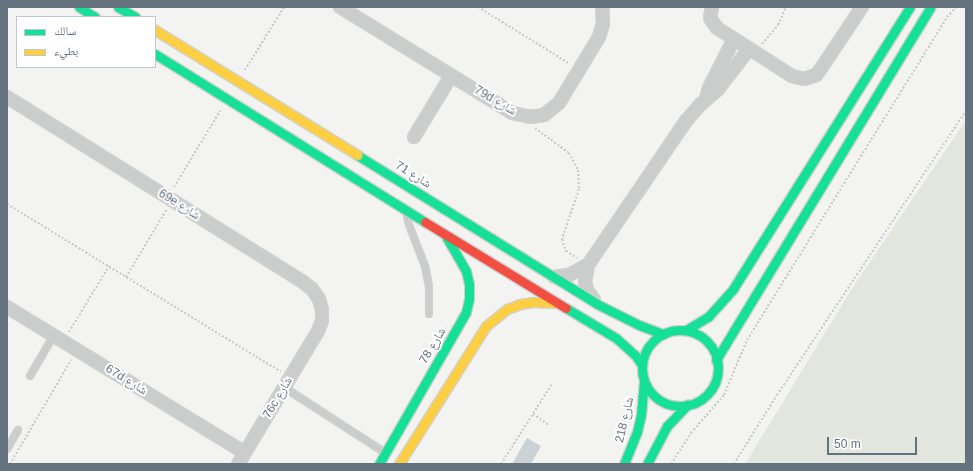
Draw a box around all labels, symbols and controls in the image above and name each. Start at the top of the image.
legend [16,16,156,68]
text: سالك [54,24,76,38]
text: بطيء [54,44,78,58]
street label: 79d شارع [471,83,519,119]
street label: شارع 71 [392,158,434,192]
street label: 69e شارع [156,187,202,223]
street label: شارع 78 [417,325,449,367]
street label: 67d شارع [103,362,149,398]
street label: 76c شارع [260,375,296,421]
street label: شارع 218 [613,396,637,444]
scale bar [829,429,919,455]
text: 50 m [834,437,861,451]

